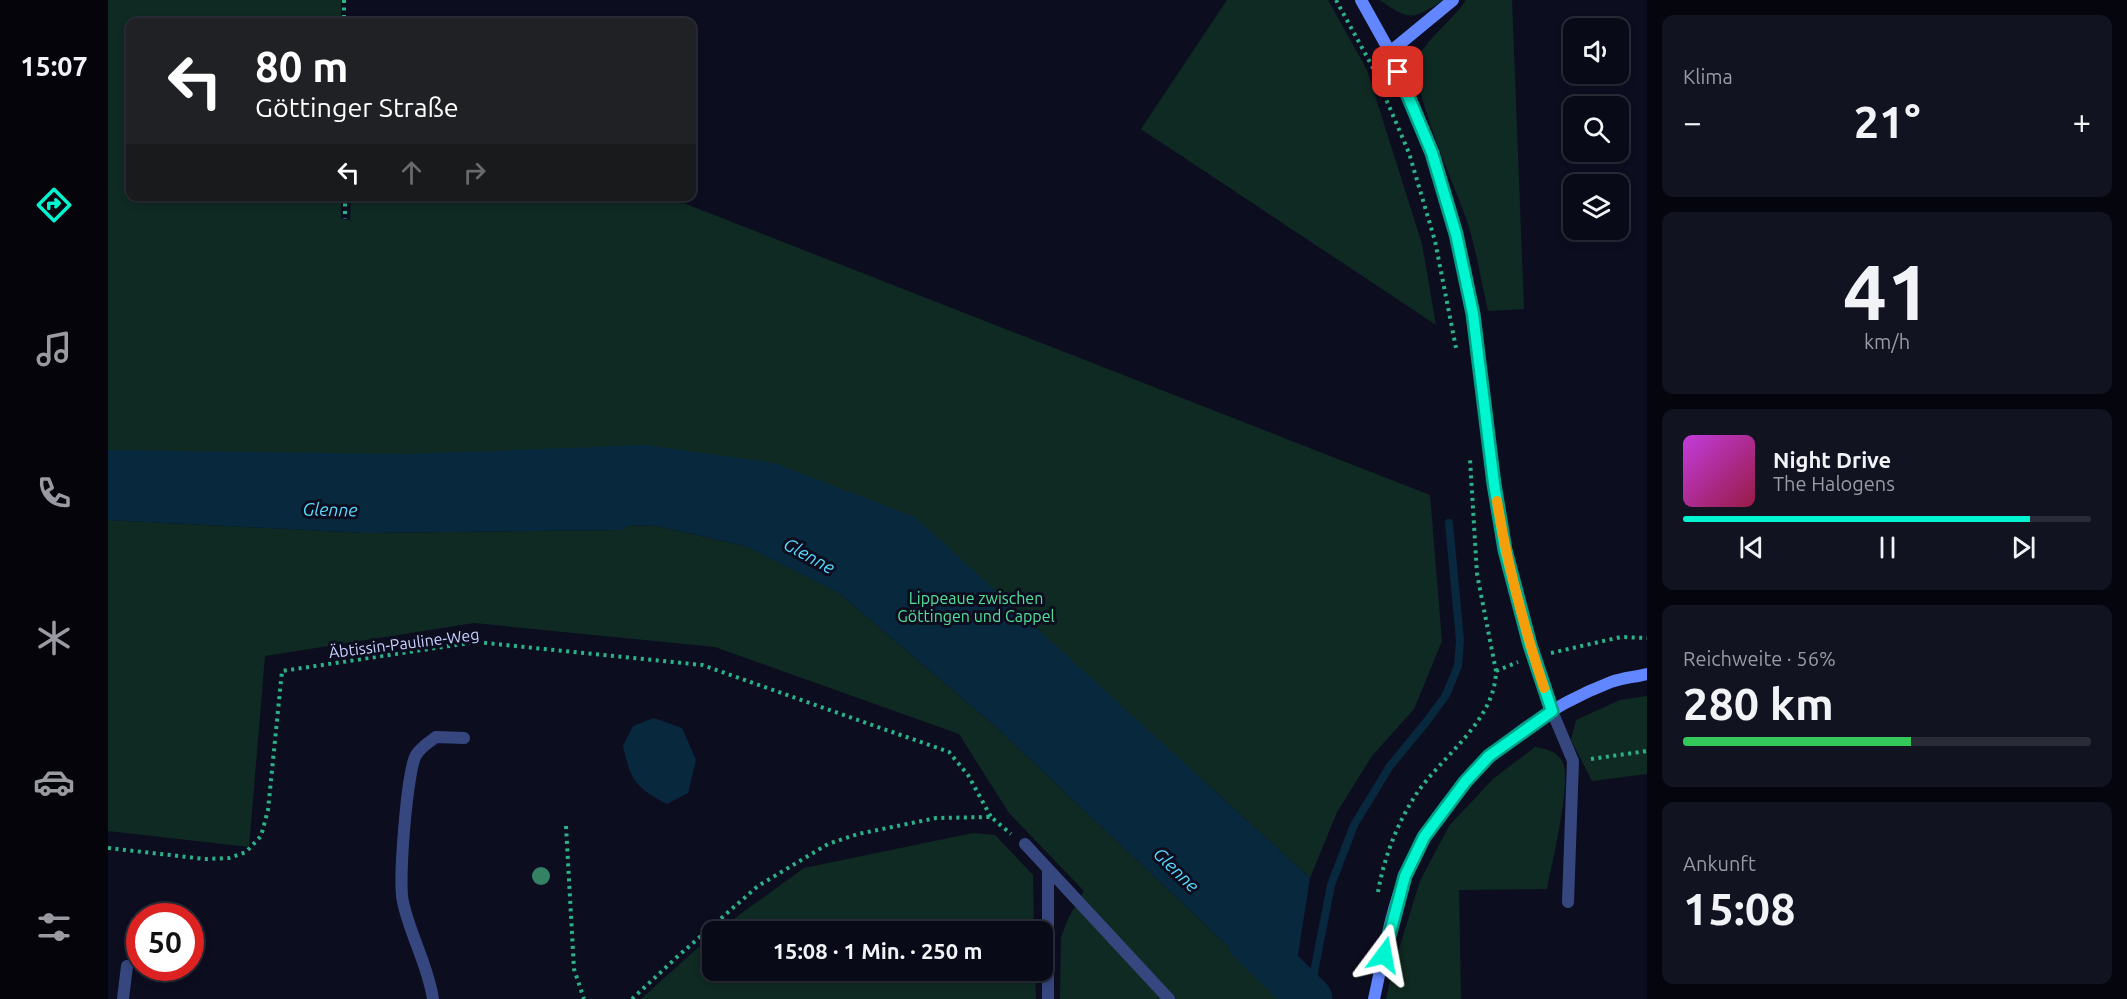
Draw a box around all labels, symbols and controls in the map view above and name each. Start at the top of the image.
map controls [1563,18,1629,240]
button: sound [1563,18,1629,84]
icon: left [156,42,234,120]
text: 80 m [255,43,349,90]
pin [1372,46,1423,97]
text: 15:07 [20,51,88,81]
icon: arrive [1381,55,1414,88]
text: Klima [1683,65,1733,88]
text: Göttinger Straße [255,92,459,122]
button: search [1563,96,1629,162]
text: 21° [1854,96,1920,147]
text: − [1683,103,1702,140]
text: + [2072,103,2091,140]
icon: left [332,156,365,189]
icon: ahead [395,156,428,189]
icon: right [458,156,491,189]
button: layers [1563,174,1629,240]
icon: directions [33,184,75,226]
text: 41 [1843,247,1931,335]
icon: music [33,328,75,370]
text: km/h [1864,330,1910,353]
text: Night Drive [1773,447,1891,472]
icon: phone [33,472,75,514]
text: The Halogens [1773,472,1895,495]
water label: Glenne [302,499,358,519]
icon: previous [1735,531,1768,564]
icon: pause [1871,531,1904,564]
icon: next [2007,531,2040,564]
water label: Glenne [781,533,838,577]
park label: Lippeaue zwischen Göttingen und Cappel [897,589,1055,625]
icon: climate [33,617,75,659]
street label: Äbtissin-Pauline-Weg [328,625,480,661]
text: Reichweite · 56% [1683,647,1836,670]
text: 280 km [1683,678,1834,729]
icon: car [33,761,75,803]
water label: Glenne [1150,843,1203,896]
text: Ankunft [1683,852,1756,875]
text: 15:08 [1683,883,1796,934]
speed limit sign: 50 [126,903,204,981]
icon: filters [33,906,75,948]
position arrow [1352,923,1416,987]
text: 15:08 · 1 Min. · 250 m [773,938,982,963]

